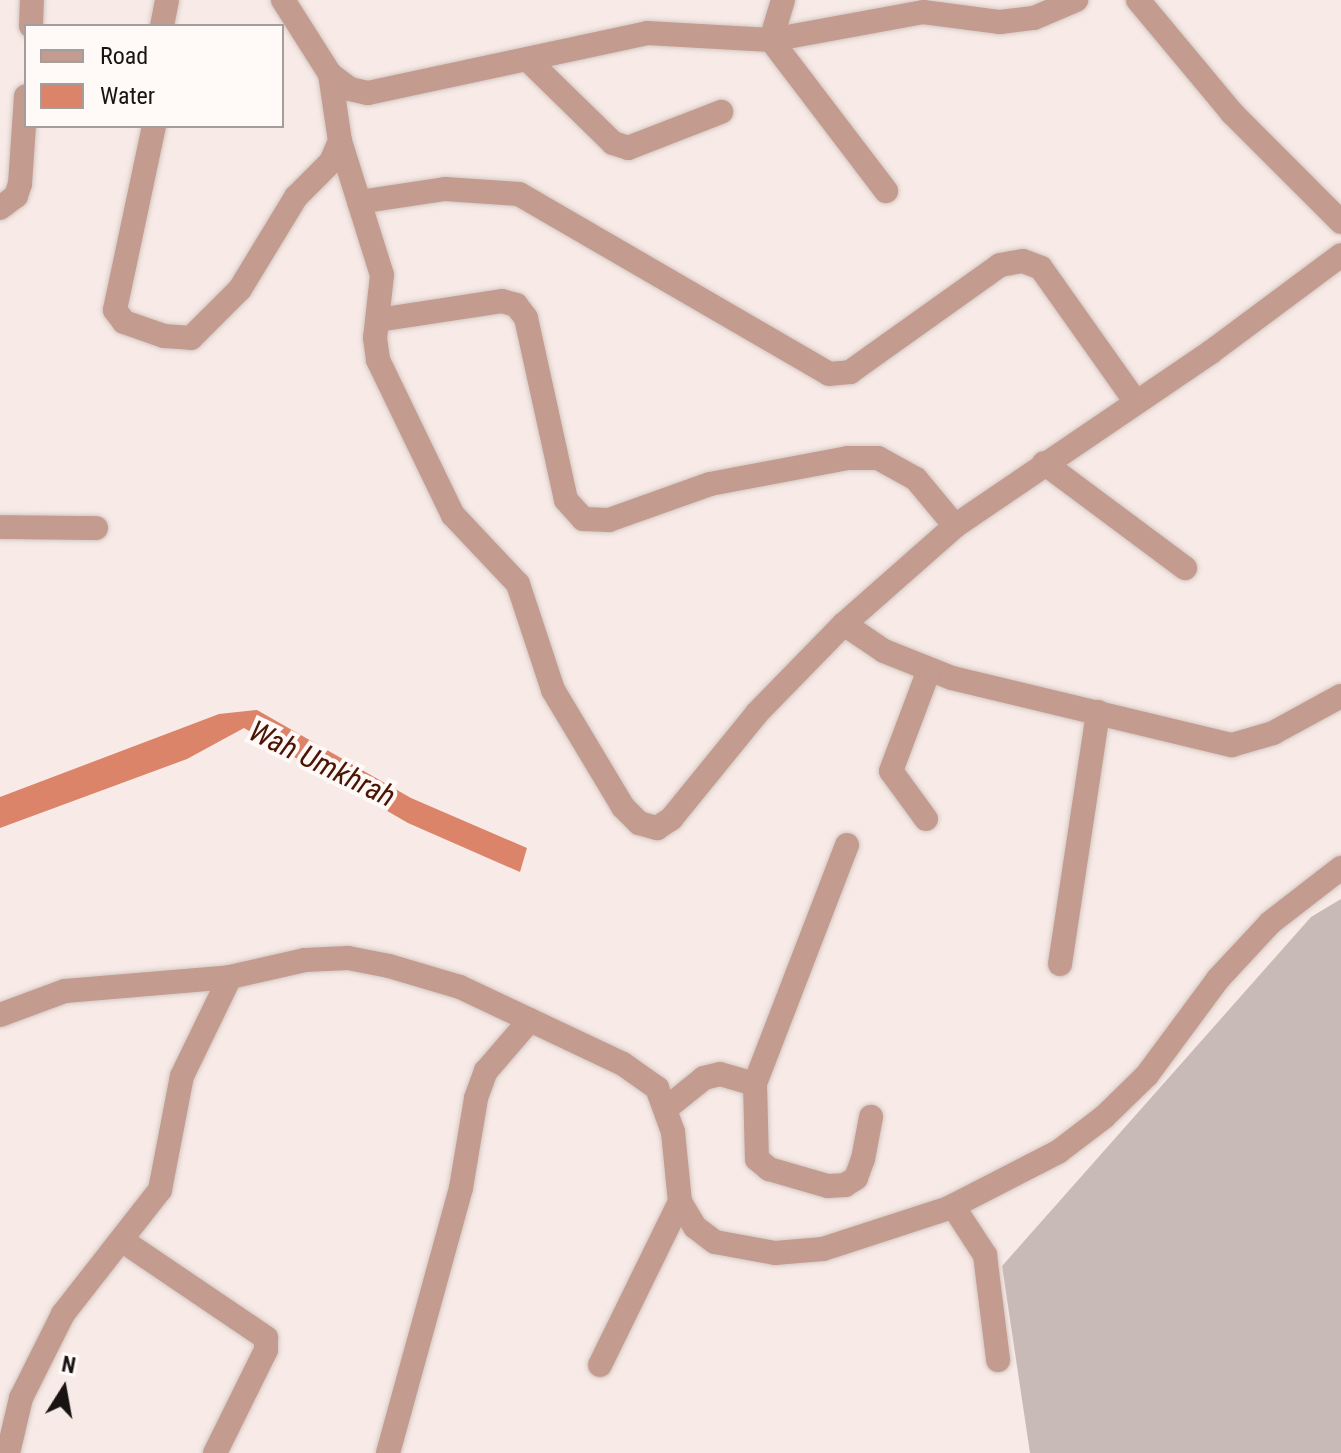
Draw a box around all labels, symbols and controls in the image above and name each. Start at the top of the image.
legend [24,24,284,128]
text: Road [100,42,148,70]
text: Water [100,82,155,110]
water label: Wah Umkhrah [243,713,401,815]
north arrow [24,1349,104,1429]
text: N [60,1351,78,1379]

